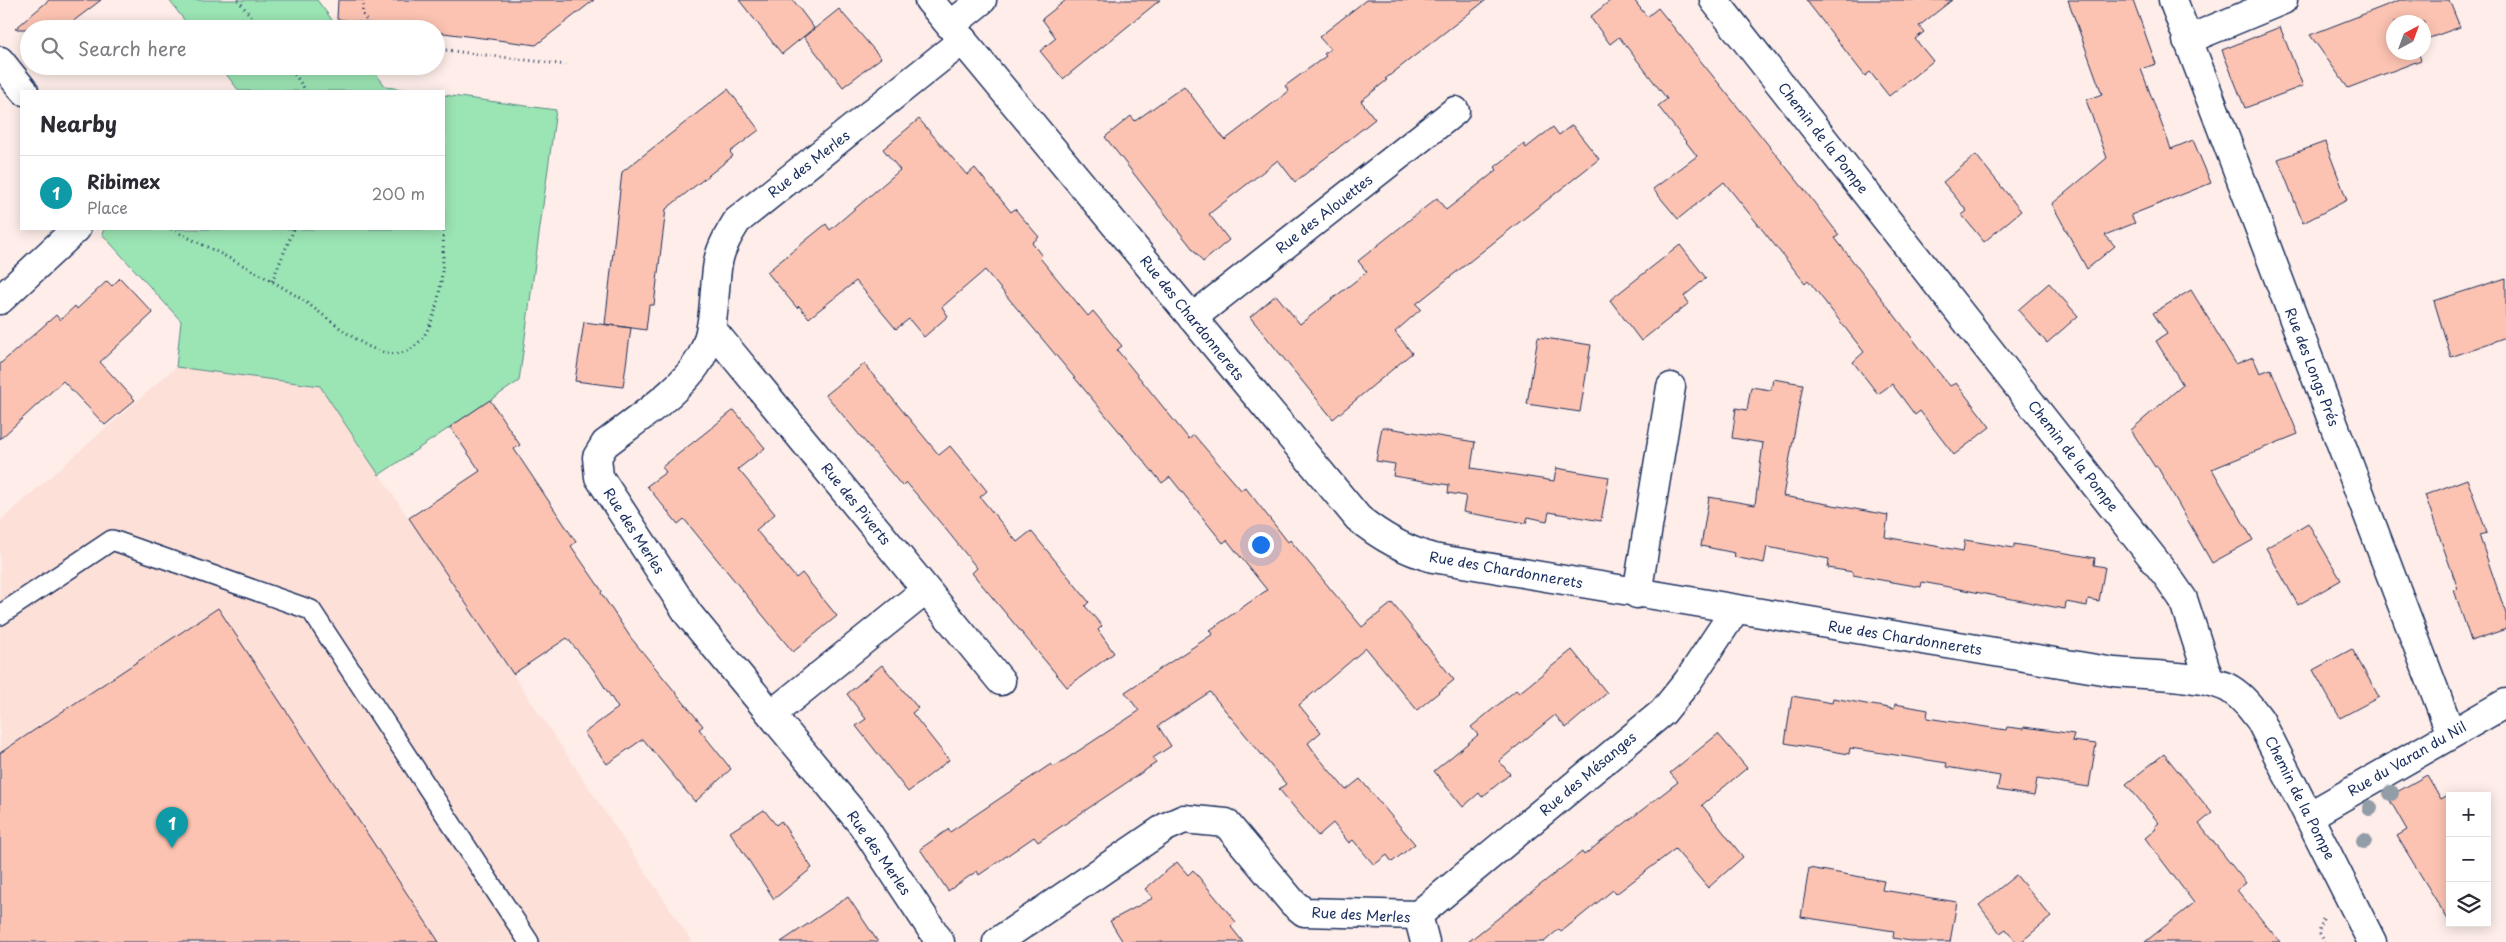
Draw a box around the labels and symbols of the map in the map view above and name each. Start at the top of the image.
north arrow [2386,15,2431,60]
street label: Chemin de la Pompe [1773,78,1874,198]
street label: Rue des Merles [763,125,854,202]
street label: Rue des Alouettes [1271,169,1377,258]
street label: Rue des Chardonnerets [1135,251,1250,385]
street label: Rue des Longs Prés [2280,304,2345,429]
street label: Chemin de la Pompe [2023,396,2124,516]
street label: Rue des Piverts [817,458,896,550]
street label: Rue des Merles [599,484,670,578]
your location [1248,532,1274,558]
street label: Rue des Chardonnerets [1428,546,1585,593]
street label: Rue des Chardonnerets [1827,615,1984,660]
street label: Rue du Varan du Nil [2343,716,2470,801]
street label: Rue des Mésanges [1535,727,1641,820]
street label: Chemin de la Pompe [2260,732,2341,863]
street label: Rue des Merles [842,806,916,899]
pin: 1 [156,807,188,848]
street label: Rue des Merles [1311,901,1411,928]

